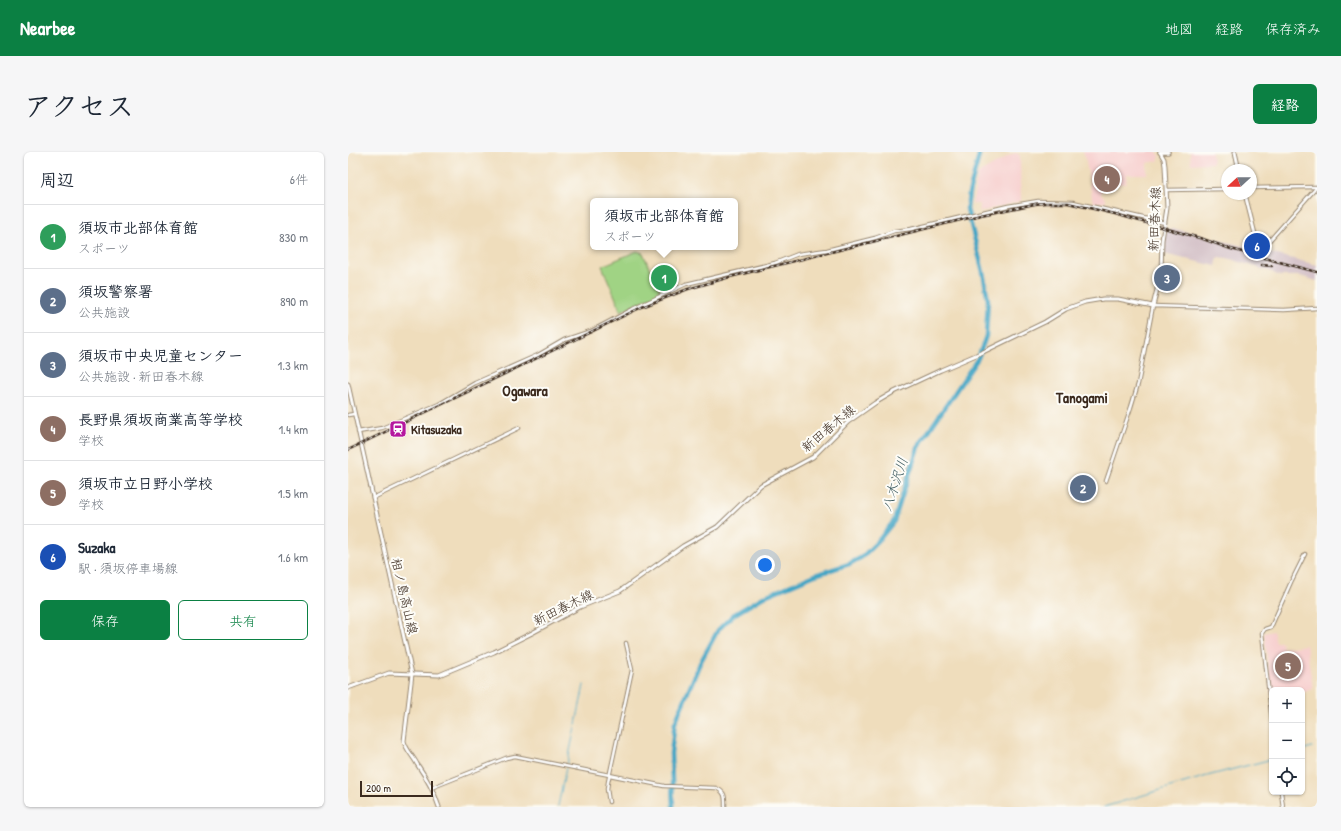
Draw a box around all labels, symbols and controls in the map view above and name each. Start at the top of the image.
text: Nearbee [20,15,75,41]
text: 地図 [1165,19,1193,38]
text: 経路 [1215,19,1243,38]
text: 保存済み [1265,19,1321,38]
button: 経路 [1253,84,1317,124]
text: アクセス [24,87,134,125]
pin: 4 [1094,164,1120,194]
north arrow [1221,164,1257,200]
text: 周辺 [40,168,74,191]
text: 6件 [290,170,308,188]
street label: 新田春木線 [1144,185,1164,252]
popup [590,198,738,250]
text: 須坂市北部体育館 [604,205,724,226]
text: 須坂市北部体育館 [78,217,198,238]
text: スポーツ [604,227,656,245]
text: 1 [51,228,55,246]
text: 830 m [279,228,308,246]
pin: 6 [1244,231,1270,261]
text: スポーツ [78,239,130,257]
pin: 1 [651,263,677,293]
pin: 3 [1154,263,1180,293]
text: 須坂警察署 [78,281,153,302]
text: 2 [50,292,56,310]
text: 890 m [280,292,308,310]
text: 公共施設 [78,303,130,321]
text: 須坂市中央児童センター [78,345,243,366]
text: 3 [50,356,56,374]
text: 1.3 km [277,356,308,374]
text: 公共施設 · 新田春木線 [78,367,204,385]
district label: Ogawara [502,380,548,402]
district label: Tanogami [1055,387,1108,409]
street label: 新田春木線 [797,400,859,456]
text: 長野県須坂商業高等学校 [78,409,243,430]
station icon: Kitasuzaka [388,419,408,439]
text: 4 [51,420,55,438]
text: 1.4 km [278,420,308,438]
place label: Kitasuzaka [411,420,463,438]
text: 学校 [78,431,104,449]
water label: 八木沢川 [876,454,912,514]
text: 須坂市立日野小学校 [78,473,213,494]
pin: 2 [1070,473,1096,503]
text: 5 [50,484,56,502]
text: 1.5 km [278,484,308,502]
text: 学校 [78,495,104,513]
text: Suzaka [78,537,115,558]
text: 6 [50,548,56,566]
text: 1.6 km [278,548,308,566]
your location [755,555,775,575]
street label: 相ノ島高山線 [387,556,423,637]
text: 駅 · 須坂停車場線 [78,559,178,577]
street label: 新田春木線 [530,584,597,629]
button: 保存 [40,600,170,640]
button: 共有 [178,600,308,640]
pin: 5 [1275,651,1301,681]
map controls [1269,687,1305,795]
button: + [1269,687,1305,723]
button: − [1269,723,1305,759]
button: locate [1269,759,1305,795]
scale bar [360,779,433,798]
text: 200 m [366,781,391,795]

